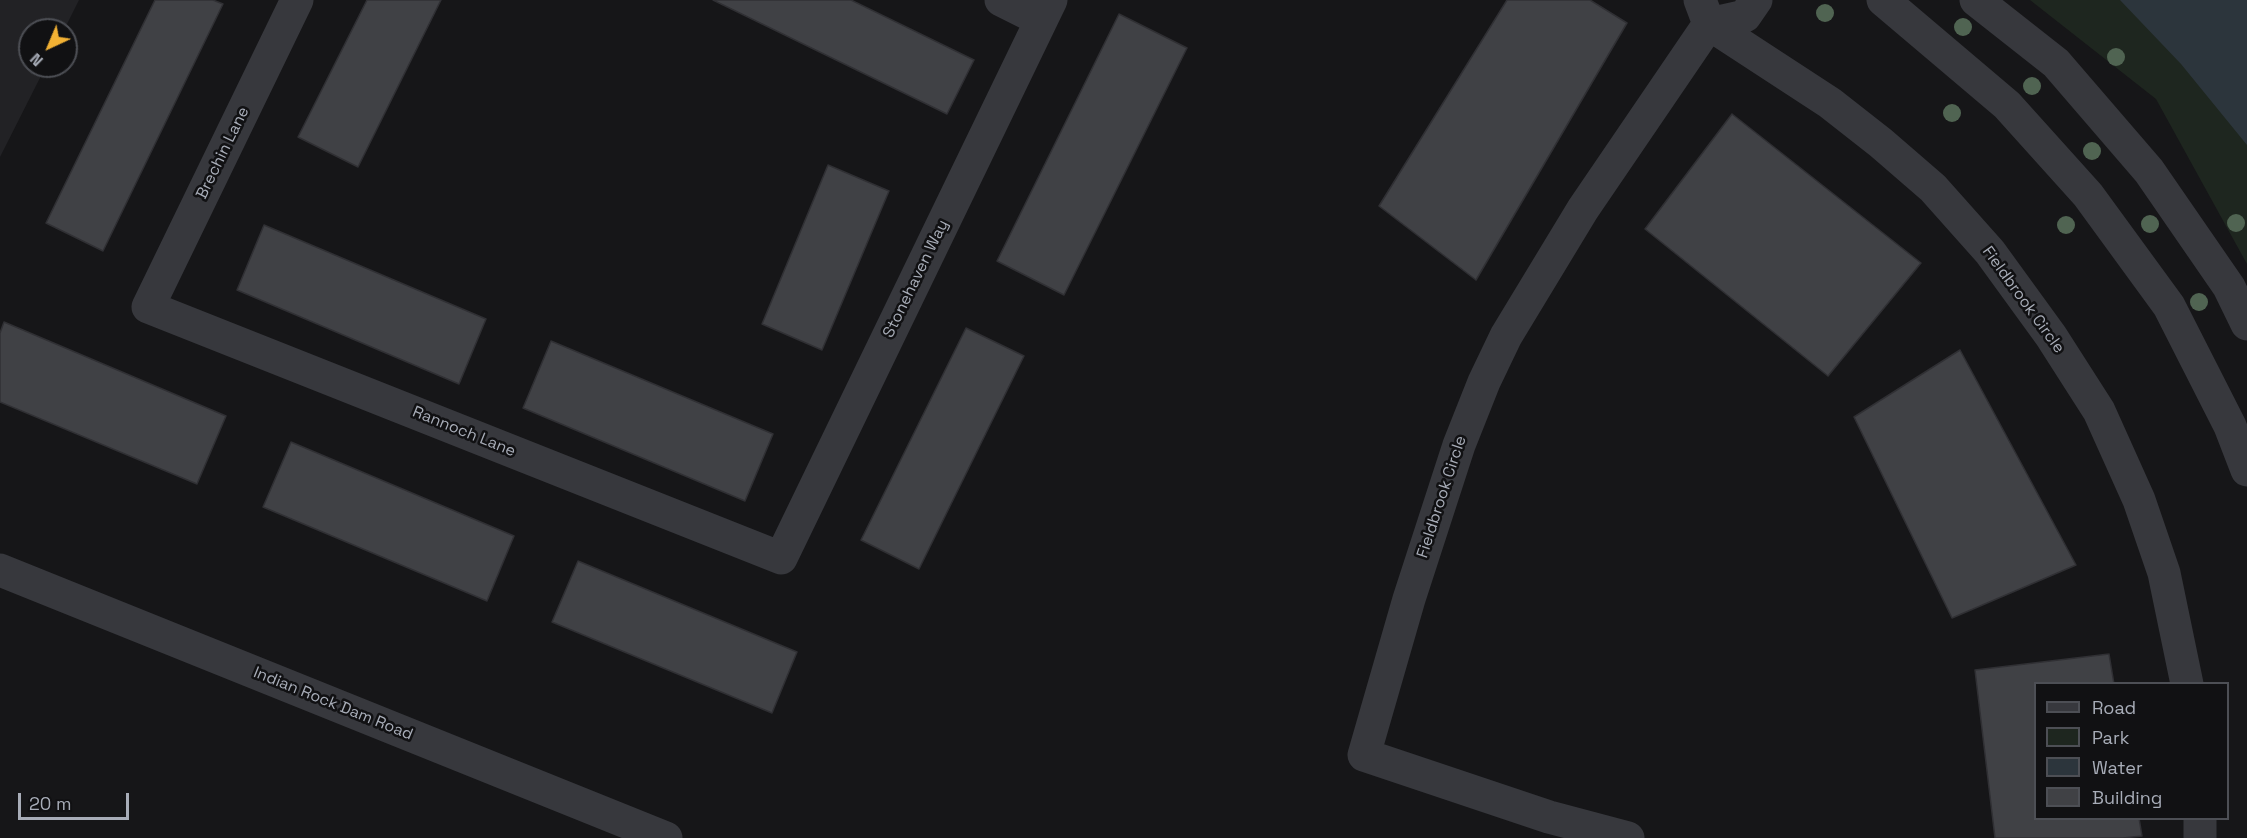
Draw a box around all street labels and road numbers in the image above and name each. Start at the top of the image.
street label: Brechin Lane [192,104,254,202]
street label: Stonehaven Way [879,217,953,341]
street label: Fieldbrook Circle [1978,243,2068,357]
street label: Rannoch Lane [410,403,518,461]
street label: Fieldbrook Circle [1413,433,1471,561]
street label: Indian Rock Dam Road [250,663,416,745]

